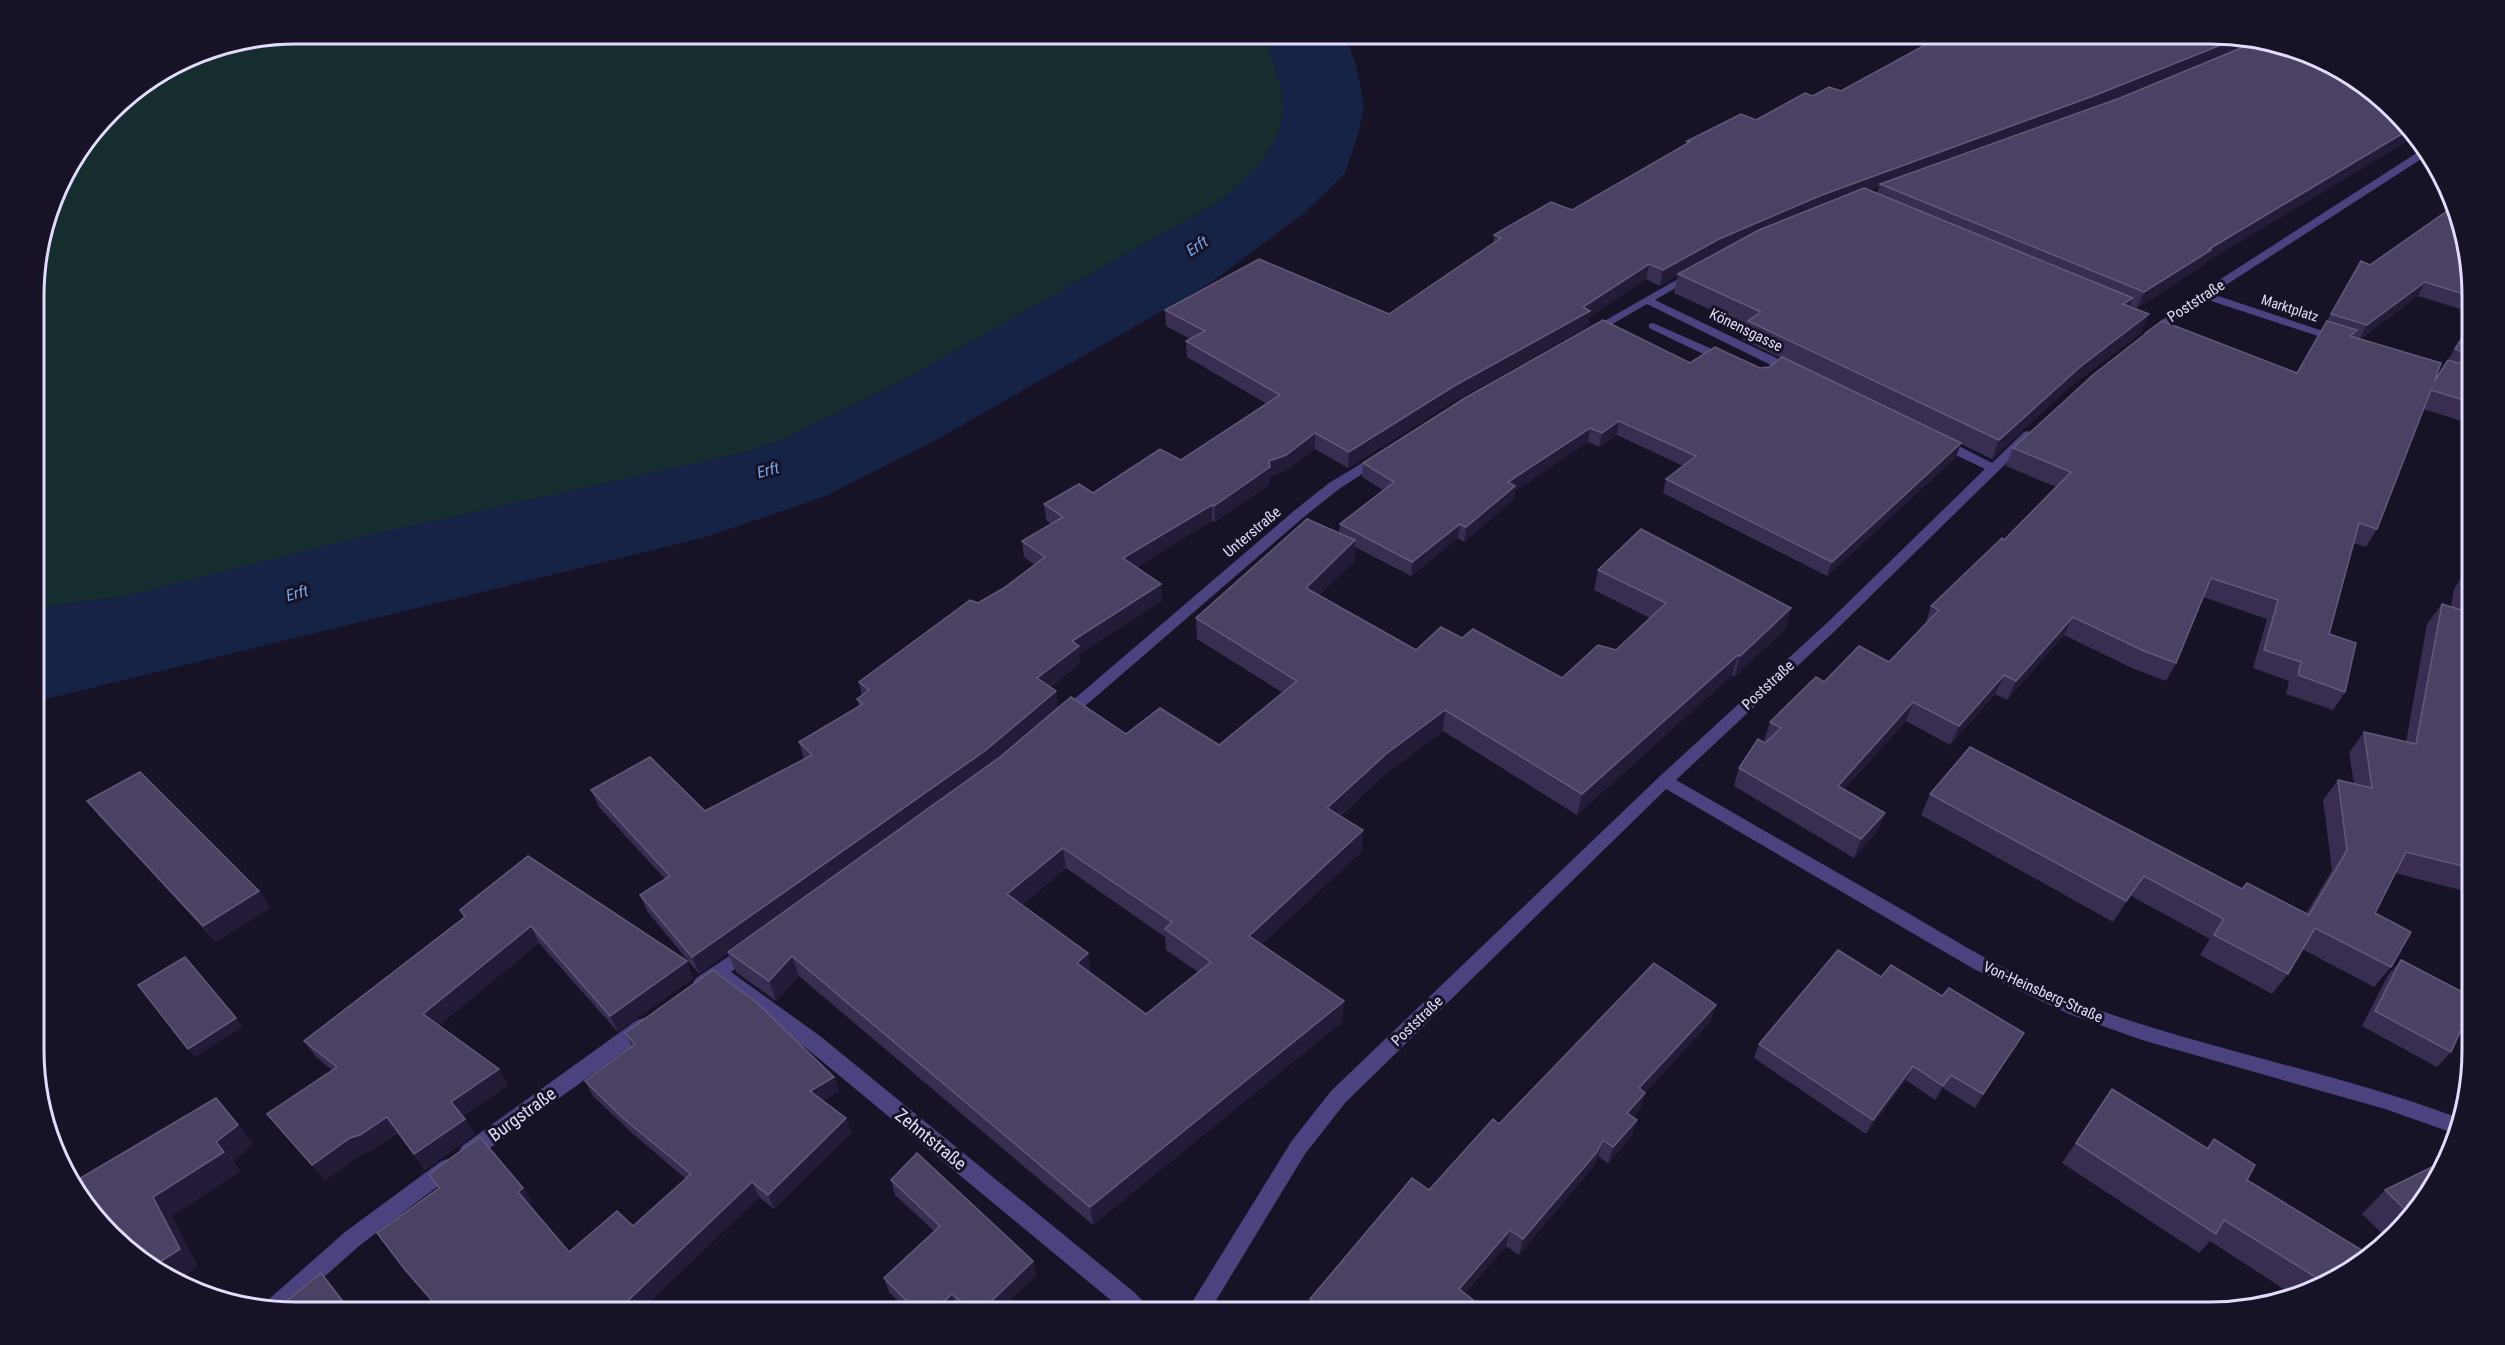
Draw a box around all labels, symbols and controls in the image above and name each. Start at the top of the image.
water label: Erft [1183,232,1212,260]
street label: Poststraße [2164,276,2228,326]
street label: Marktplatz [2259,291,2321,325]
street label: Könensgasse [1706,305,1786,355]
water label: Erft [755,458,782,482]
street label: Unterstraße [1220,503,1284,561]
water label: Erft [284,581,311,605]
street label: Poststraße [1738,656,1798,714]
street label: Von-Heinsberg-Straße [1980,958,2106,1026]
street label: Poststraße [1387,992,1447,1050]
street label: Burgstraße [484,1083,560,1145]
street label: Zehntstraße [891,1104,971,1174]

